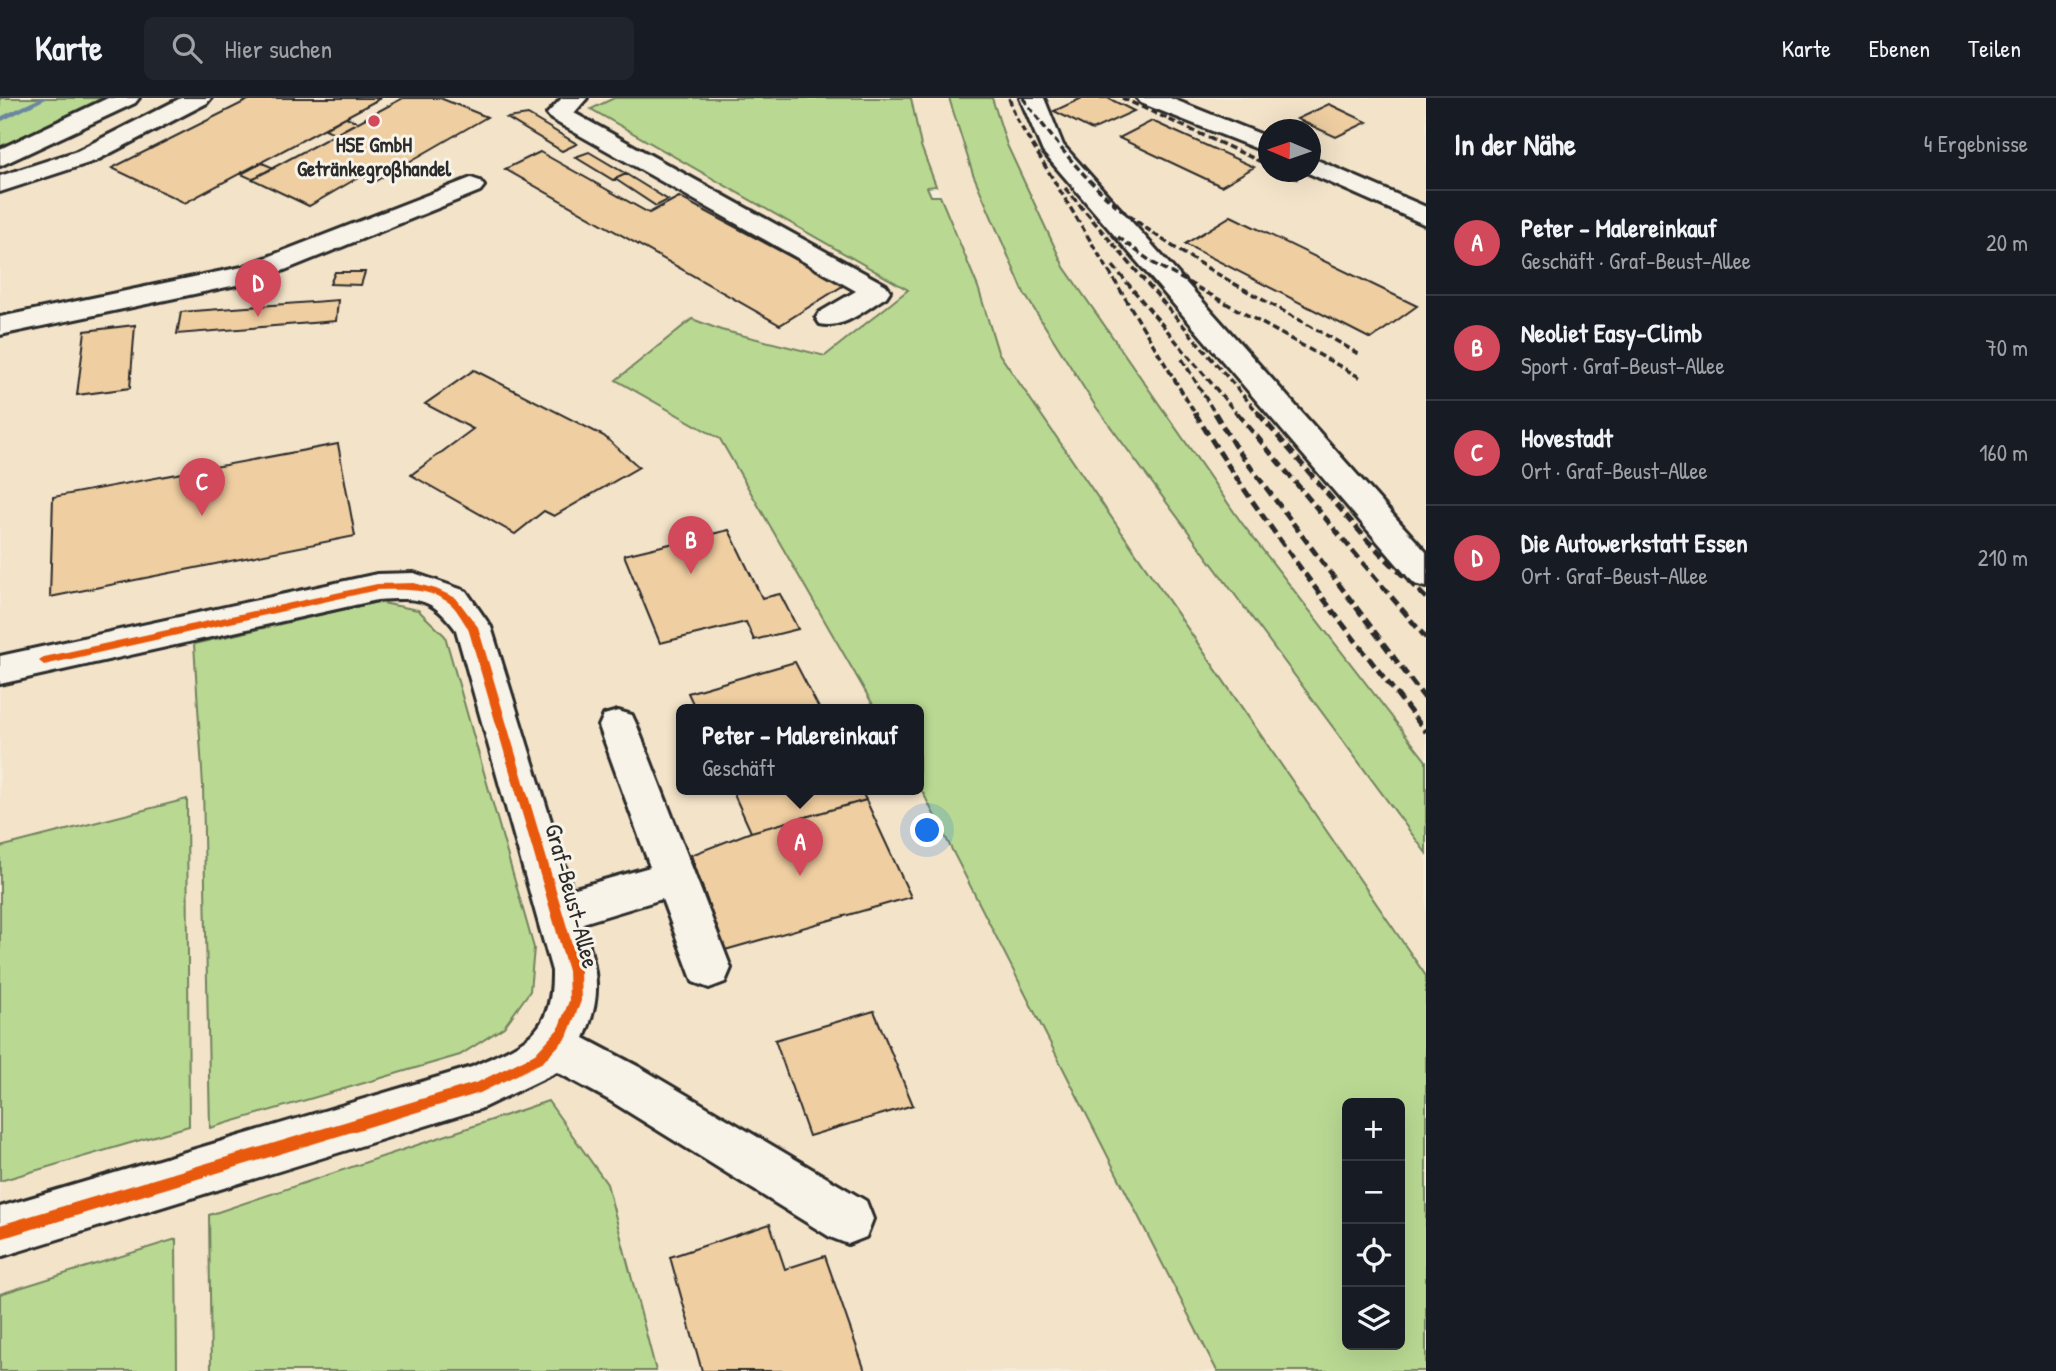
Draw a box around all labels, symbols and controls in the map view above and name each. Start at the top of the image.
search box [144,17,634,80]
text: Karte [35,26,102,70]
icon: search [168,29,206,67]
text: Hier suchen [224,31,332,66]
text: Karte [1782,32,1831,64]
text: Ebenen [1869,32,1930,64]
text: Teilen [1968,32,2021,64]
marker: HSE GmbH Getränkegroßhandel [366,113,382,129]
north arrow [1258,119,1321,182]
text: In der Nähe [1454,124,1576,164]
text: 4 Ergebnisse [1924,128,2028,159]
place label: HSE GmbH Getränkegroßhandel [297,130,452,184]
text: Peter - Malereinkauf [1521,210,1717,245]
text: A [1471,227,1483,258]
text: 20 m [1986,227,2028,258]
text: Geschäft · Graf-Beust-Allee [1521,245,1751,276]
pin: D [235,259,281,317]
text: Neoliet Easy-Climb [1521,315,1702,350]
text: B [1471,332,1483,363]
text: 70 m [1985,332,2028,363]
text: Sport · Graf-Beust-Allee [1521,350,1725,381]
text: Hovestadt [1521,420,1613,455]
text: C [1471,437,1483,468]
text: 160 m [1979,437,2028,468]
text: Ort · Graf-Beust-Allee [1521,455,1708,486]
pin: C [179,458,225,516]
pin: B [668,516,714,574]
text: Die Autowerkstatt Essen [1521,525,1748,560]
text: D [1472,542,1482,573]
text: 210 m [1978,542,2028,573]
text: Ort · Graf-Beust-Allee [1521,560,1708,591]
popup [676,704,924,795]
text: Peter - Malereinkauf [702,717,898,752]
text: Geschäft [702,752,775,783]
your location [910,813,944,847]
pin: A [777,818,823,876]
street label: Graf-Beust-Allee [538,820,608,972]
map controls [1342,1098,1405,1350]
button: + [1342,1098,1405,1161]
button: − [1342,1161,1405,1224]
button: locate [1342,1224,1405,1287]
button: layers [1342,1287,1405,1350]

